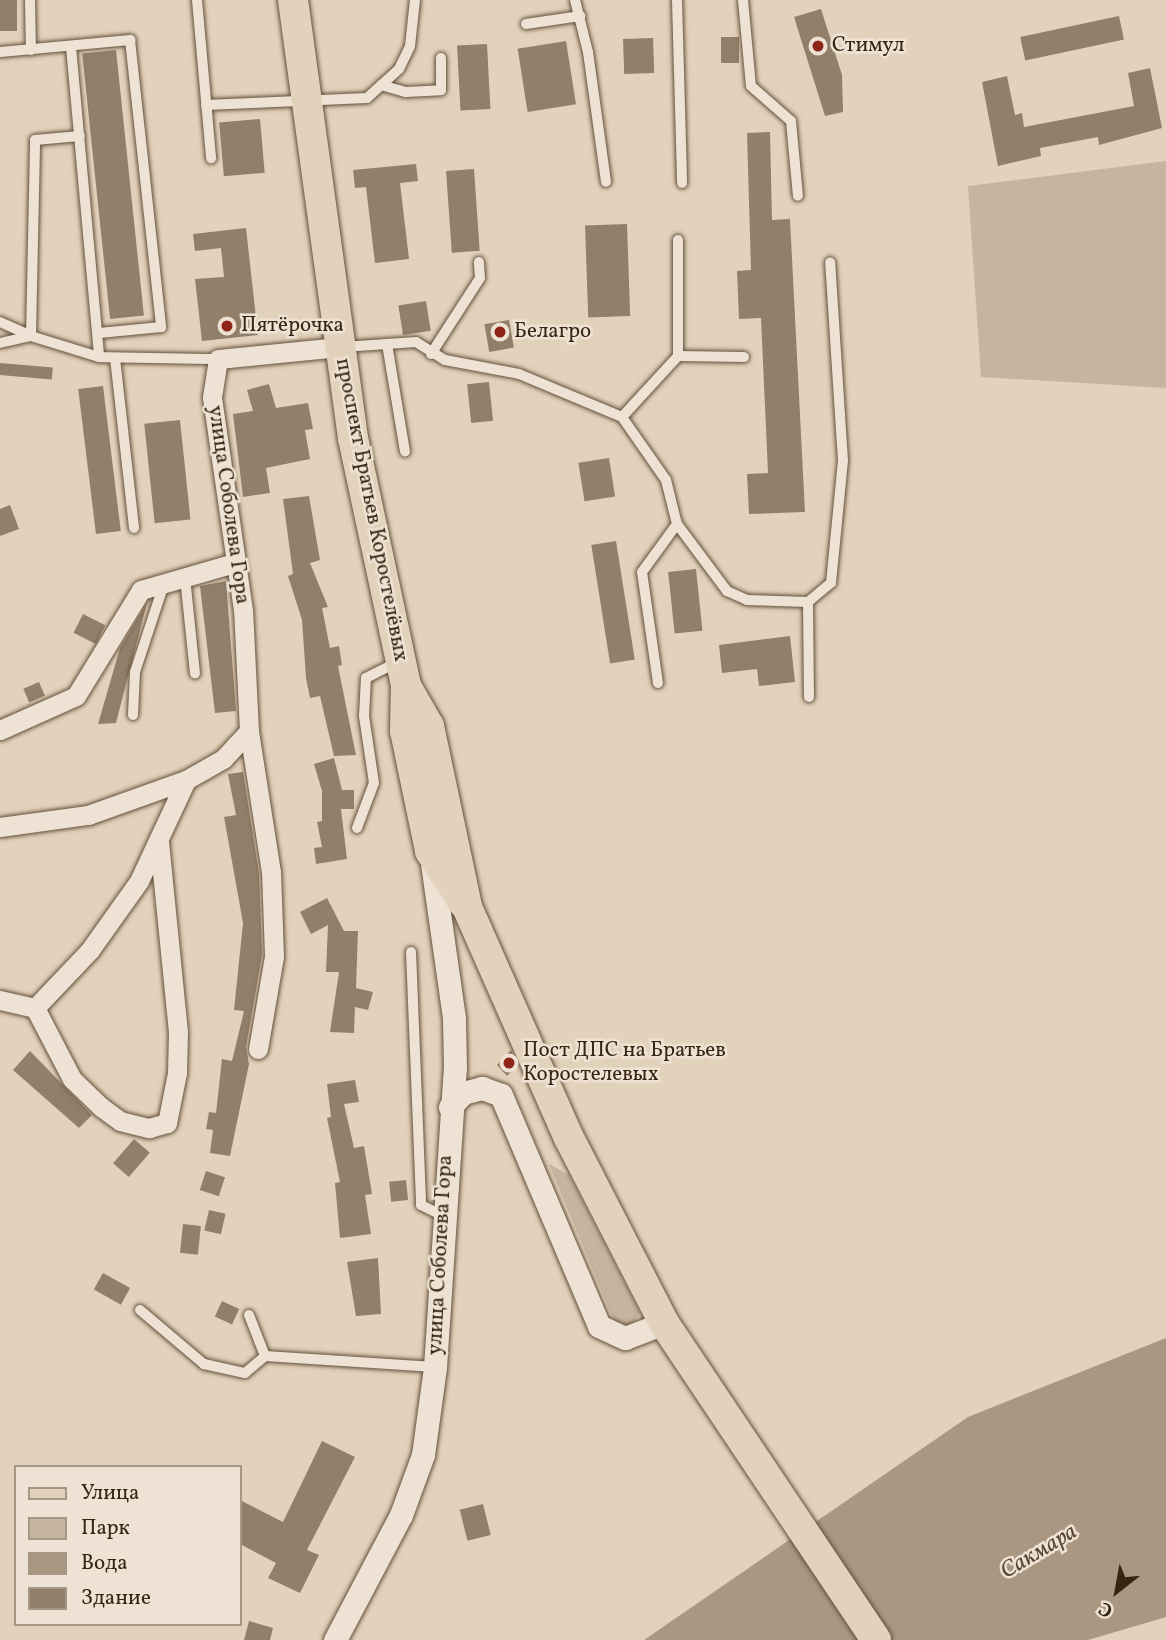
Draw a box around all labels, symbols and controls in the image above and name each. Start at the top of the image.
place label: Стимул [832,33,904,59]
marker: Стимул [810,38,826,54]
place label: Пятёрочка [241,313,344,339]
marker: Пятёрочка [219,318,235,334]
place label: Белагро [514,319,591,345]
marker: Белагро [492,324,508,340]
street label: проспект Братьев Коростелёвых [329,356,413,664]
street label: улица Соболева Гора [202,404,254,606]
place label: Пост ДПС на Братьев Коростелевых [523,1038,726,1088]
marker: Пост ДПС на Братьев Коростелевых [501,1055,517,1071]
street label: улица Соболева Гора [423,1154,459,1356]
legend [14,1465,242,1626]
text: Улица [81,1479,139,1508]
text: Парк [81,1514,130,1543]
water label: Сакмара [996,1518,1082,1586]
text: Вода [81,1549,128,1578]
north arrow [1082,1556,1152,1626]
text: Здание [81,1584,151,1613]
text: С [1094,1595,1118,1623]

